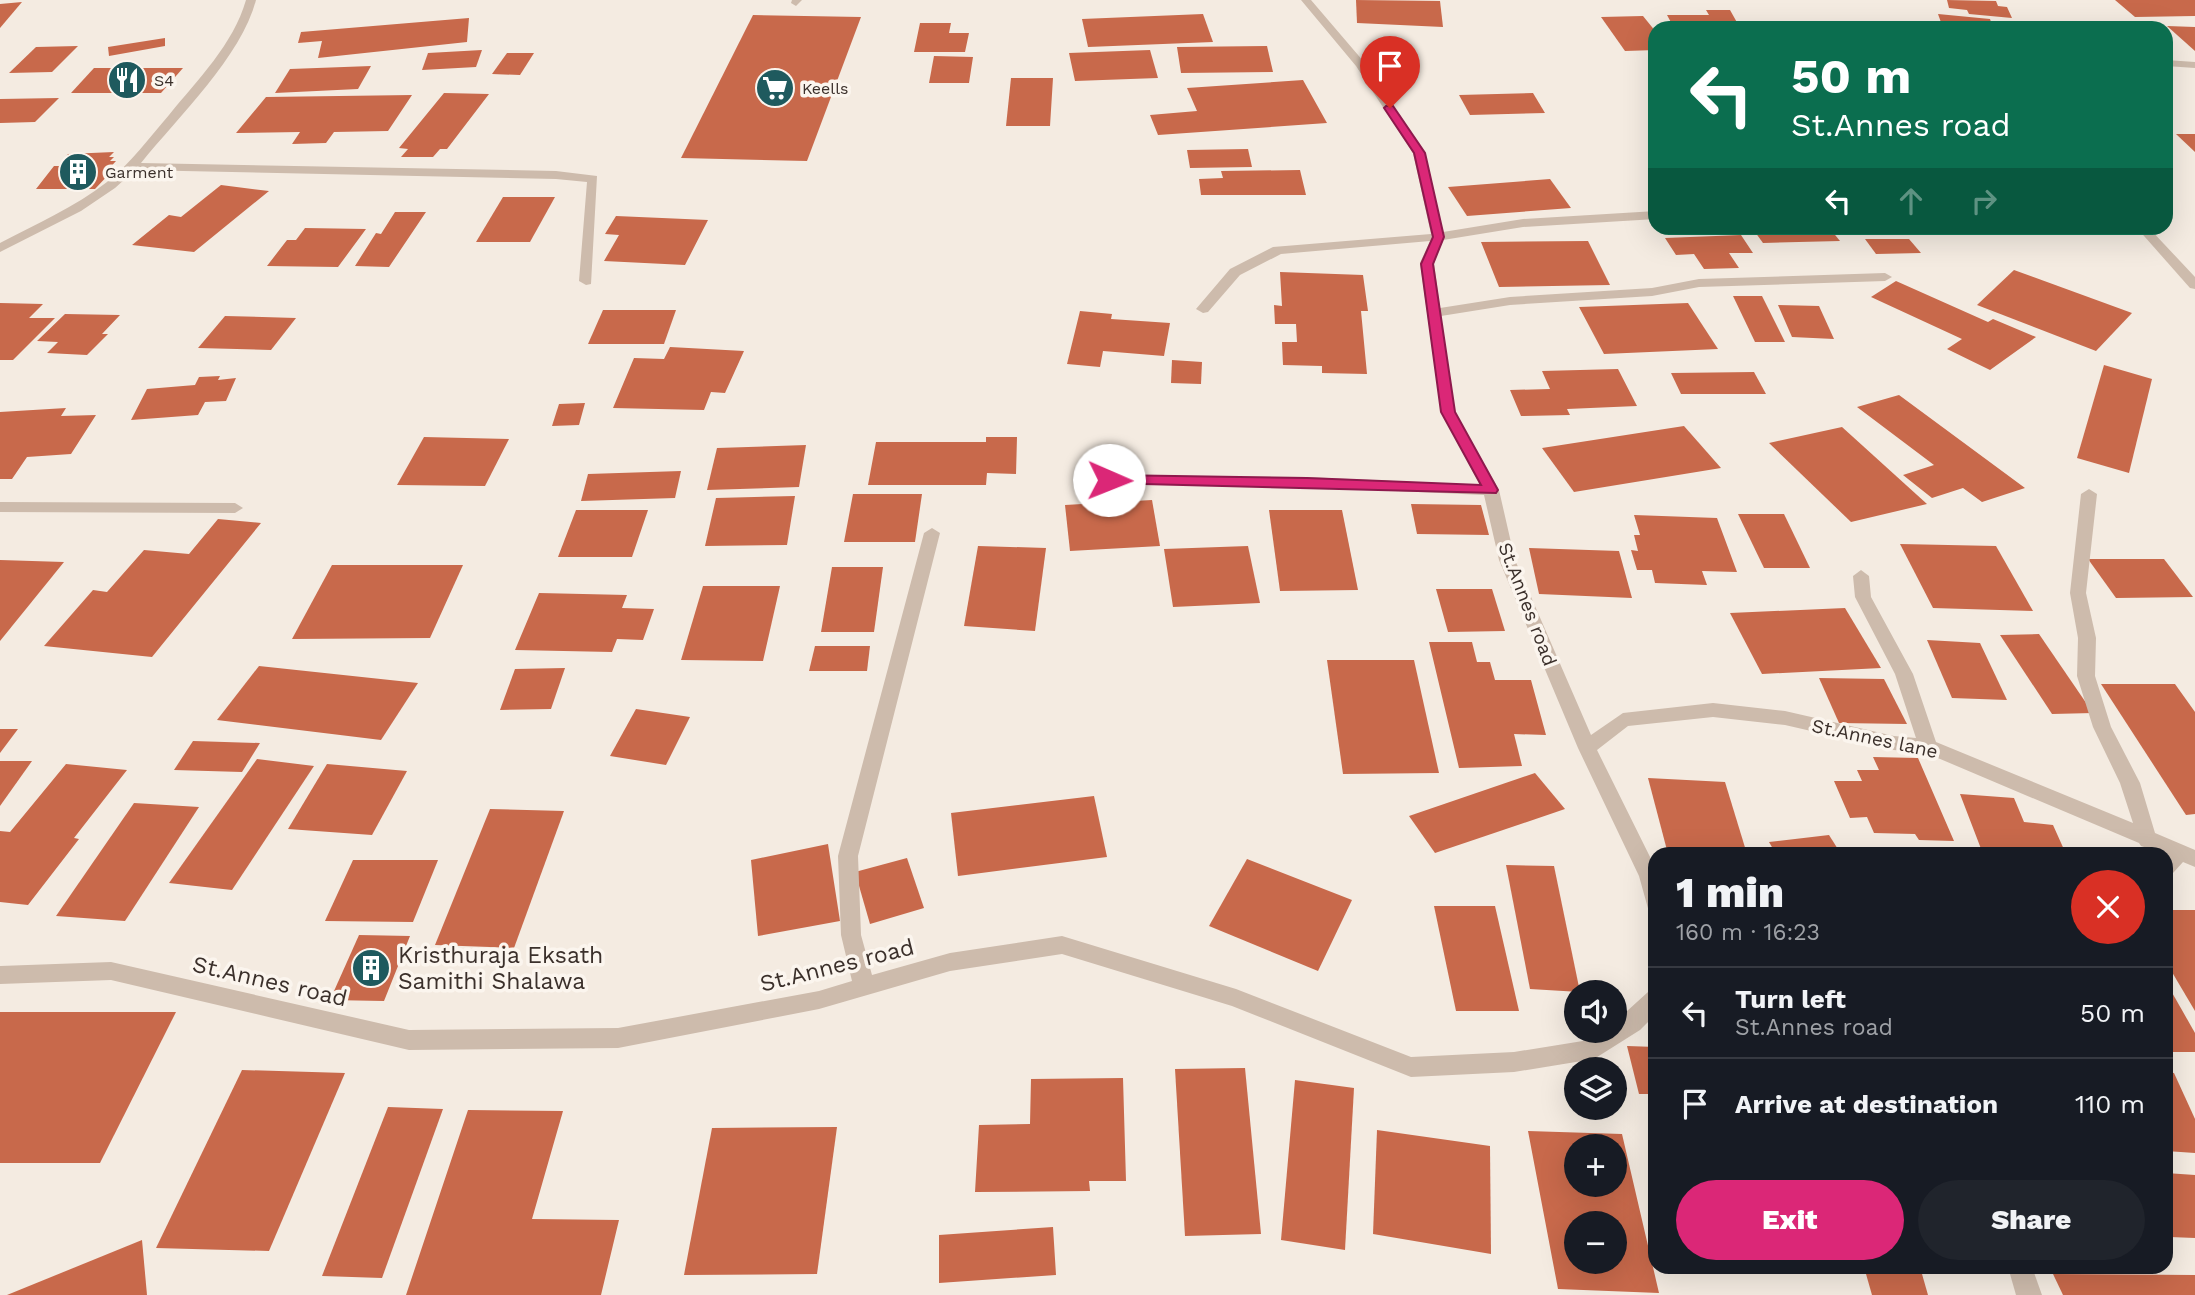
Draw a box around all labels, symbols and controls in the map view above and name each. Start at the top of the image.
pin [1360,36,1420,108]
icon: arrive [1371,47,1409,85]
text: 50 m [1791,47,1911,105]
icon: left [1676,49,1767,140]
restaurant icon: S4 [106,59,148,101]
supermarket icon: Keells [754,67,796,109]
place label: S4 [154,71,174,90]
place label: Keells [802,79,849,98]
text: St.Annes road [1791,106,2011,144]
building icon: Garment [57,151,99,193]
place label: Garment [105,163,173,182]
icon: left [1819,182,1857,220]
icon: ahead [1892,182,1930,220]
icon: right [1965,182,2003,220]
position arrow [1072,443,1146,517]
street label: St.Annes road [1493,539,1562,669]
street label: St.Annes lane [1810,714,1940,763]
text: 1 min [1676,868,1784,917]
button: close [2071,870,2145,944]
text: 160 m · 16:23 [1676,919,1820,946]
street label: St.Annes road [757,933,917,998]
place label: Kristhuraja Eksath Samithi Shalawa [398,942,603,995]
building icon: Kristhuraja Eksath Samithi Shalawa [350,947,392,989]
street label: St.Annes road [190,951,350,1012]
map controls [1564,980,1627,1274]
button: sound [1564,980,1627,1043]
text: Turn left [1735,984,1846,1014]
icon: left [1676,994,1714,1032]
text: 50 m [2080,998,2145,1028]
text: St.Annes road [1735,1014,1893,1041]
button: layers [1564,1057,1627,1120]
icon: arrive [1676,1085,1714,1123]
text: Arrive at destination [1735,1089,1998,1119]
text: 110 m [2075,1089,2145,1119]
button: + [1564,1134,1627,1197]
button: Exit [1676,1180,1904,1260]
button: Share [1918,1180,2145,1260]
button: − [1564,1211,1627,1274]

